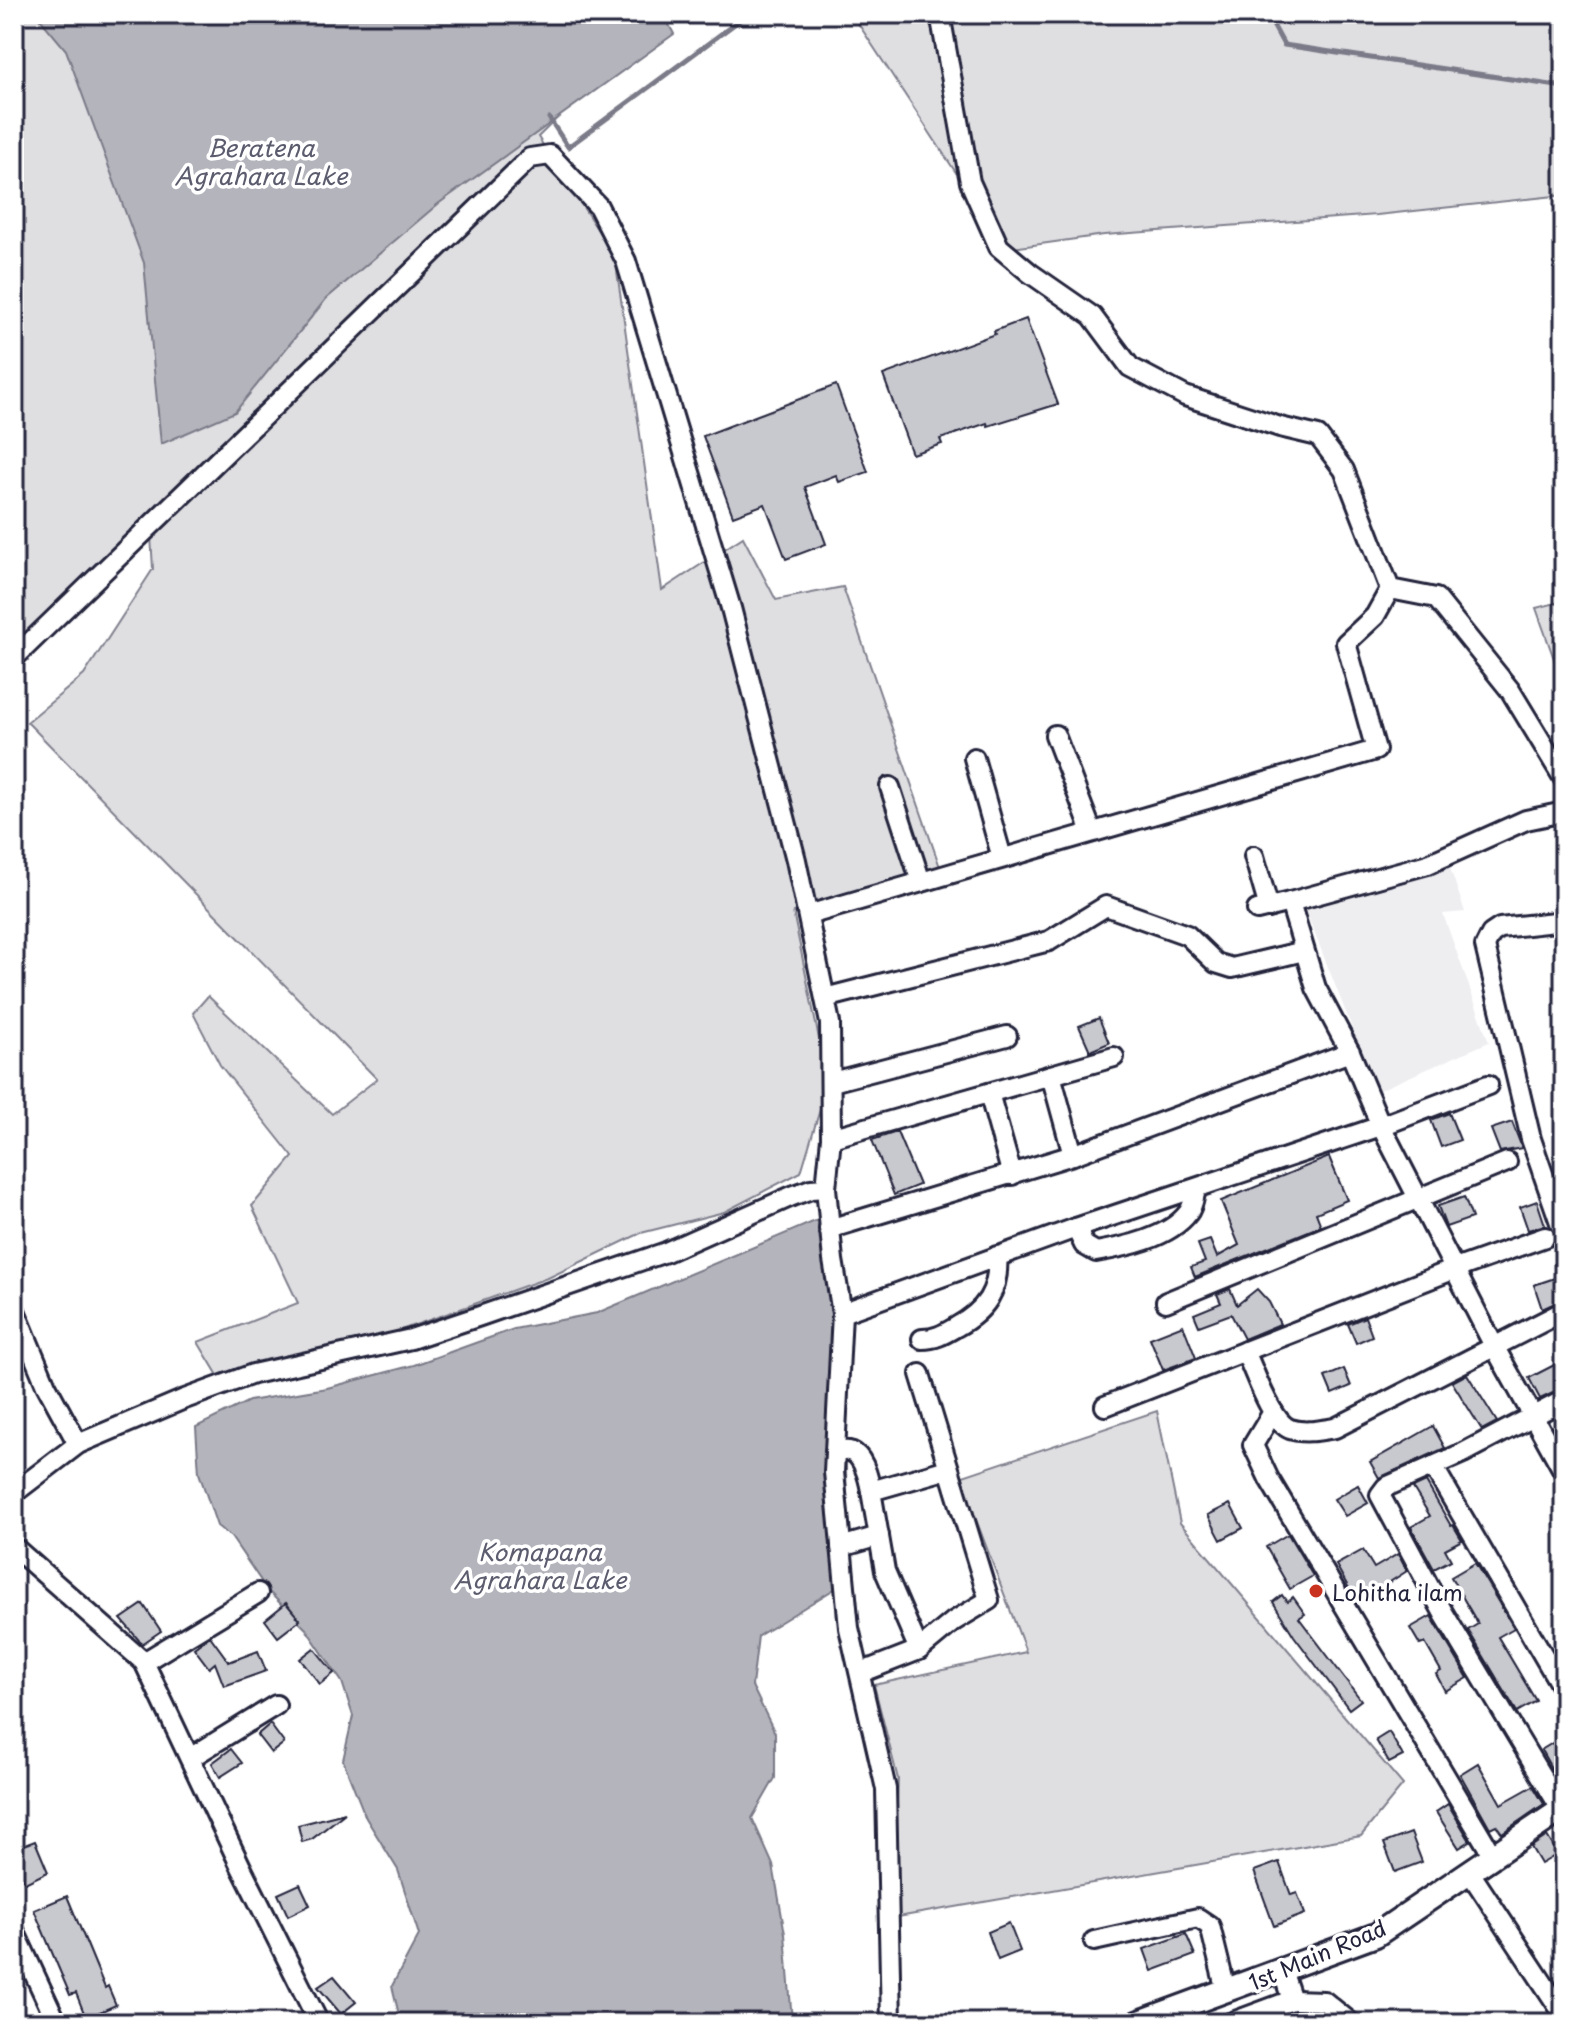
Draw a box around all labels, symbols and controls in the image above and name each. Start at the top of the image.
water label: Beratena Agrahara Lake [175,129,349,193]
water label: Komapana Agrahara Lake [454,1533,628,1597]
place label: Lohitha ilam [1332,1575,1463,1608]
marker: Lohitha ilam [1307,1582,1325,1600]
street label: 1st Main Road [1243,1910,1391,1998]

